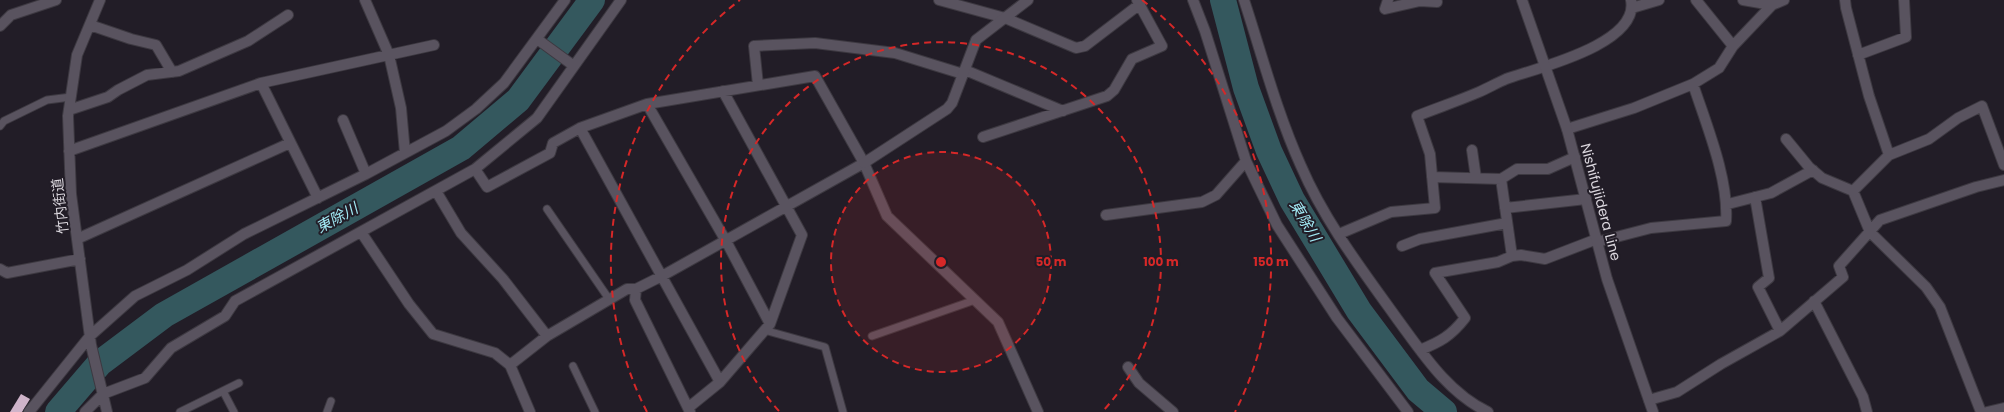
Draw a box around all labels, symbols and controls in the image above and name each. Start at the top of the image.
street label: Nishifujiidera Line [1576,141,1626,263]
street label: 竹内街道 [47,177,73,235]
water label: 東除川 [1285,196,1327,247]
water label: 東除川 [312,197,363,238]
text: 50 m [1036,253,1067,270]
text: 100 m [1143,253,1179,270]
text: 150 m [1253,253,1289,270]
centre of rings [934,255,948,269]

